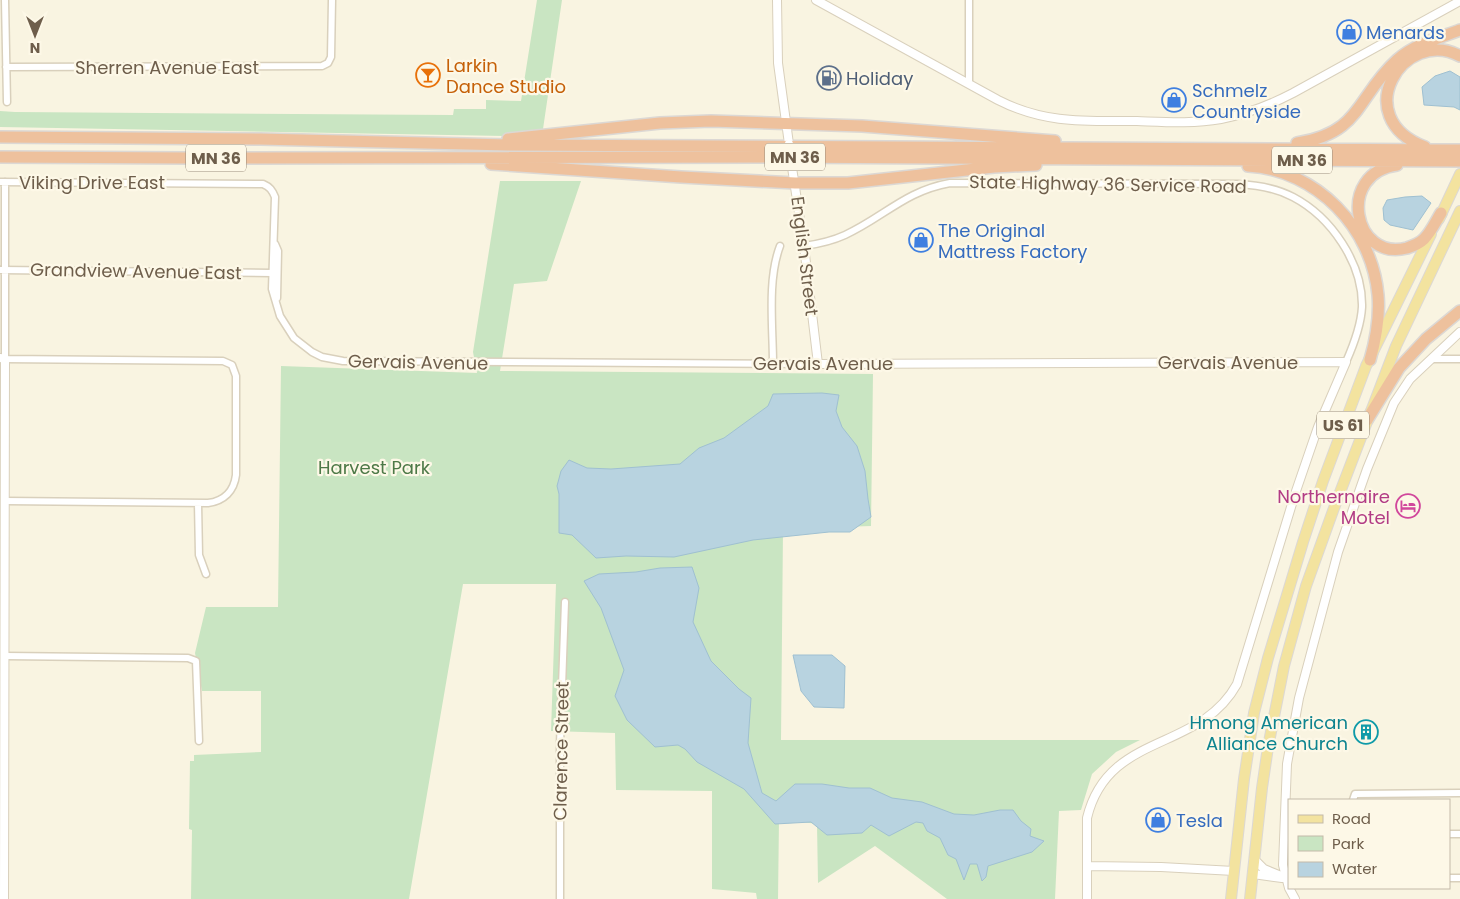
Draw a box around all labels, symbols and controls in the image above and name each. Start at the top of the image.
north arrow [10,10,60,60]
shop icon: Menards [1336,19,1362,45]
place label: Menards [1366,20,1445,45]
text: N [30,38,40,58]
place label: Larkin Dance Studio [446,53,566,99]
street label: Sherren Avenue East [75,55,259,80]
bar icon: Larkin Dance Studio [415,62,441,88]
fuel station icon: Holiday [816,65,842,91]
place label: Holiday [846,66,913,91]
place label: Schmelz Countryside [1192,78,1301,124]
shop icon: Schmelz Countryside [1161,87,1187,113]
road number: MN 36 [186,144,246,172]
road number: MN 36 [765,144,825,170]
road number: MN 36 [1272,146,1332,174]
street label: State Highway 36 Service Road [969,169,1247,199]
street label: Viking Drive East [19,170,165,195]
street label: English Street [785,195,825,317]
place label: The Original Mattress Factory [938,218,1087,264]
shop icon: The Original Mattress Factory [908,227,934,253]
street label: Grandview Avenue East [30,257,242,285]
street label: Gervais Avenue [348,348,488,376]
street label: Gervais Avenue [1158,350,1298,375]
street label: Gervais Avenue [753,351,893,376]
road number: US 61 [1317,412,1369,438]
park label: Harvest Park [318,455,431,480]
place label: Northernaire Motel [1277,484,1390,530]
hotel icon: Northernaire Motel [1395,493,1421,519]
street label: Clarence Street [547,681,575,821]
place label: Hmong American Alliance Church [1189,710,1348,756]
building icon: Hmong American Alliance Church [1353,719,1379,745]
legend [1288,799,1450,889]
shop icon: Tesla [1145,807,1171,833]
place label: Tesla [1176,808,1223,833]
text: Road [1332,808,1371,829]
text: Park [1332,833,1364,854]
text: Water [1332,858,1378,879]

